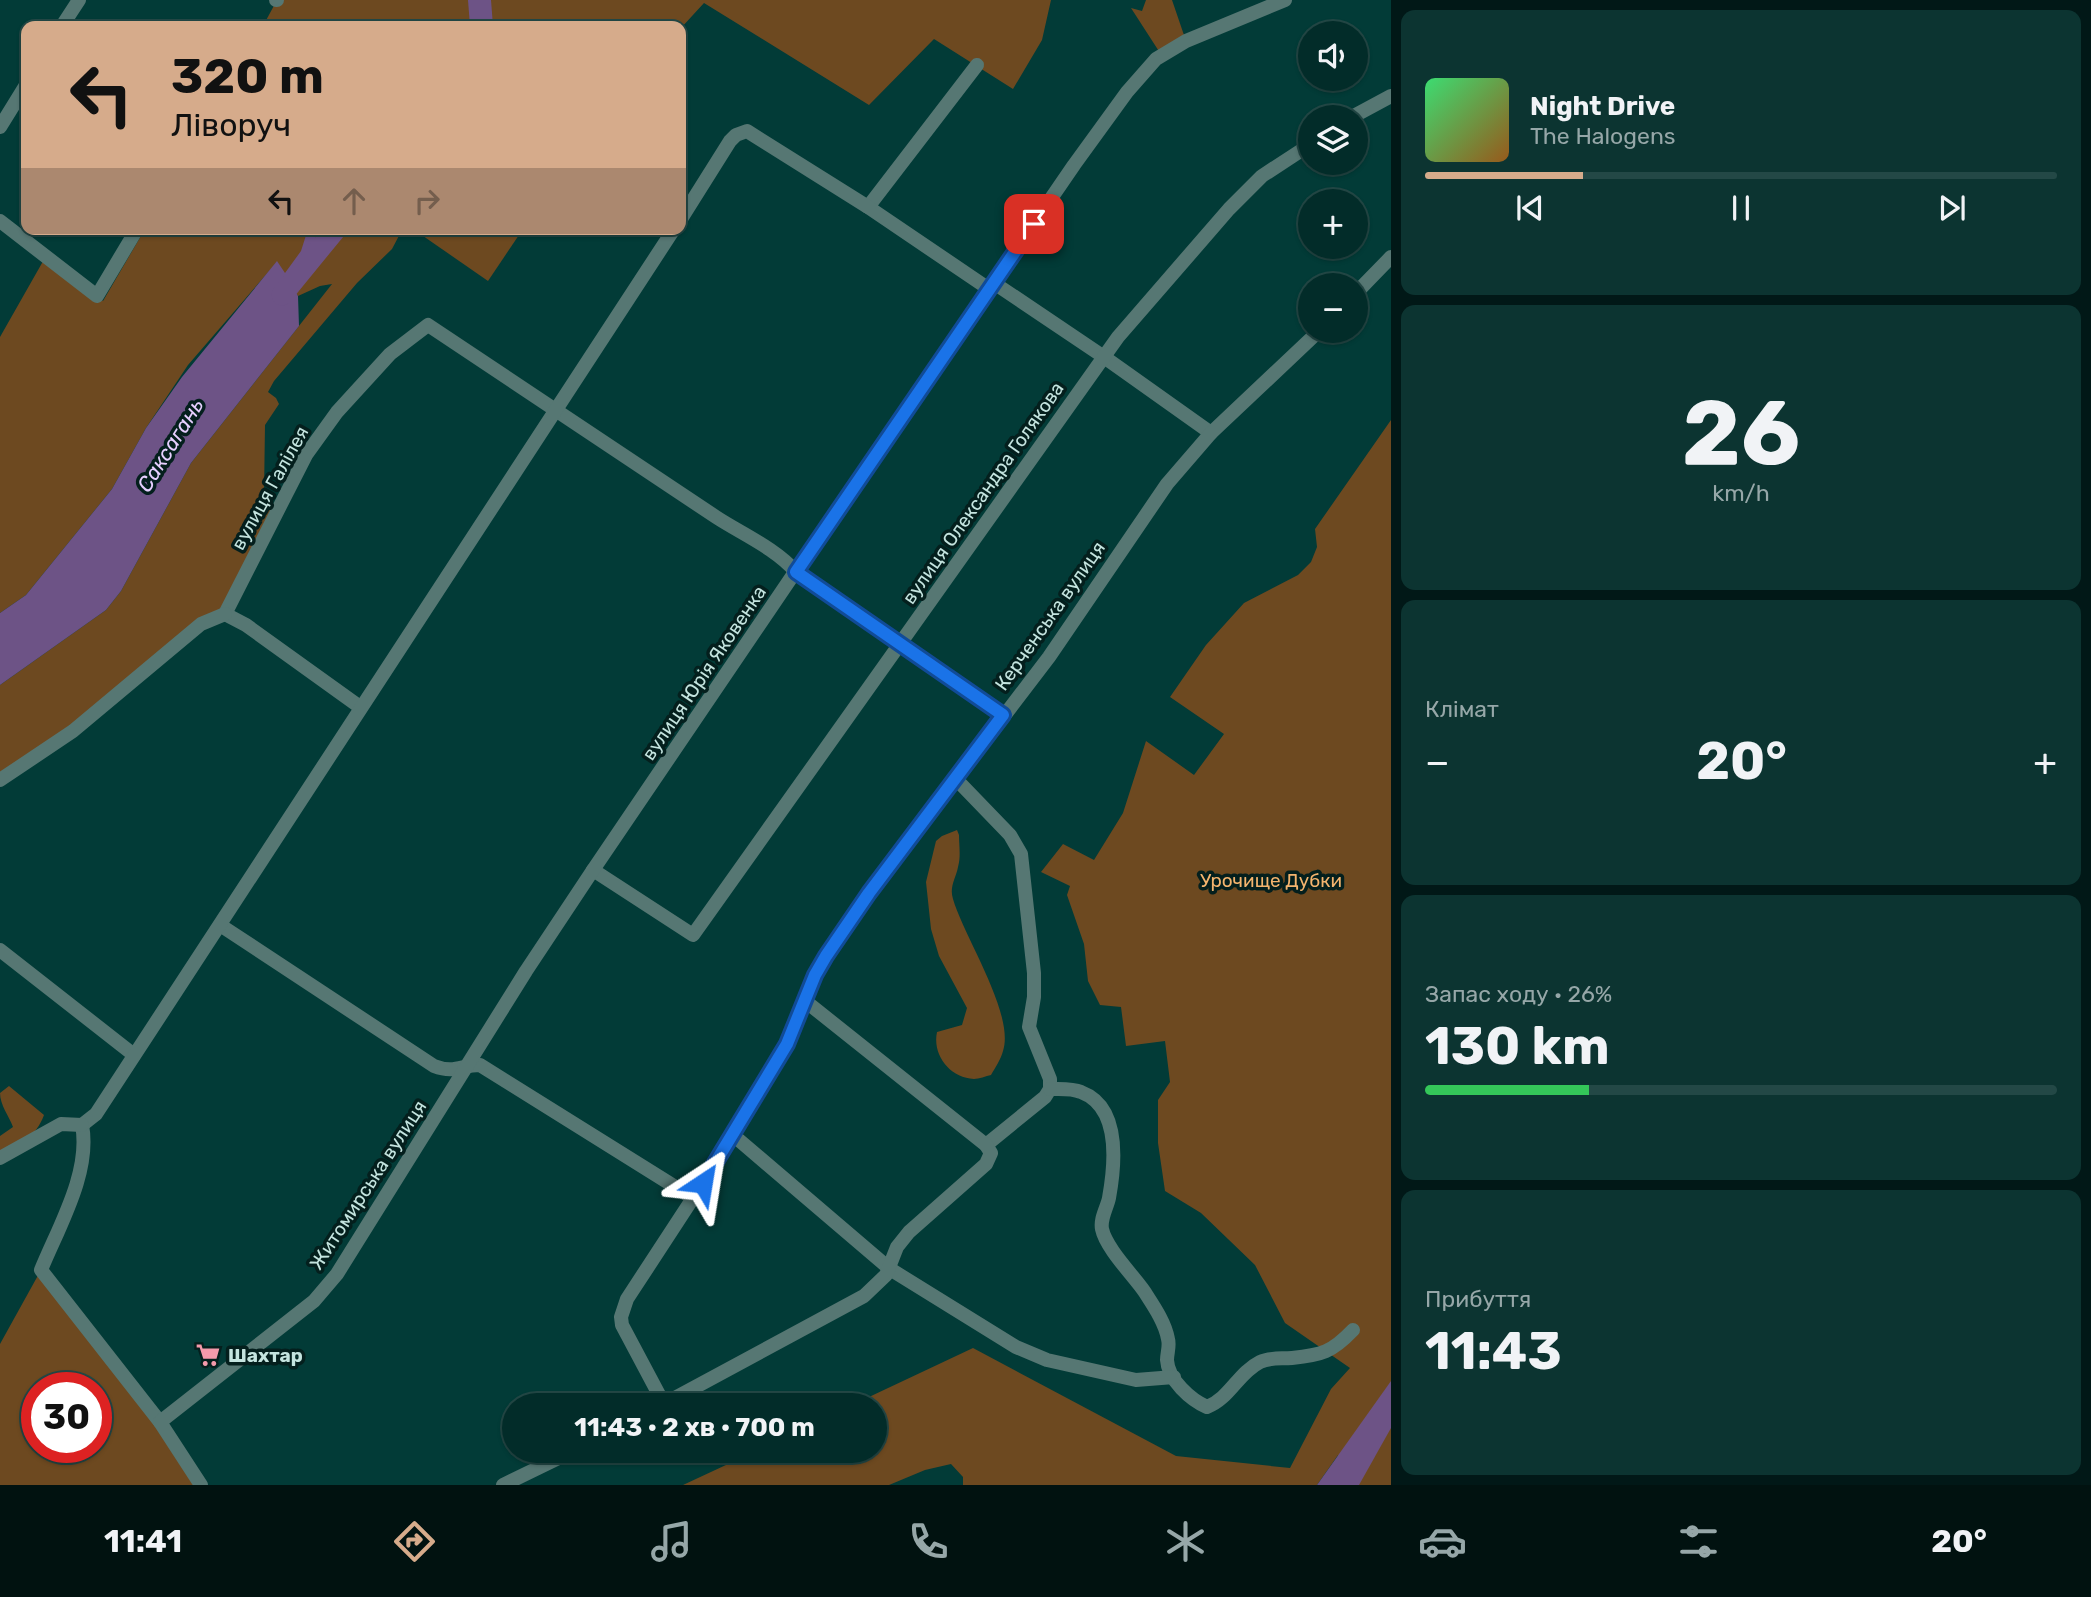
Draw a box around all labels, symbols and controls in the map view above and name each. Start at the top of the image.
map controls [1298,21,1368,343]
button: sound [1298,21,1368,91]
text: 320 m [171,47,324,105]
icon: left [56,49,147,140]
text: Night Drive [1530,91,1675,122]
button: layers [1298,105,1368,175]
text: Ліворуч [171,106,291,144]
text: The Halogens [1530,122,1676,150]
icon: left [262,182,300,220]
icon: ahead [335,182,373,220]
icon: right [408,182,446,220]
button: + [1298,189,1368,259]
icon: previous [1511,189,1549,227]
icon: pause [1722,189,1760,227]
icon: next [1933,189,1971,227]
pin [1004,194,1064,254]
icon: arrive [1015,205,1053,243]
button: − [1298,273,1368,343]
street label: вулиця Олександра Голякова [897,378,1069,608]
text: 26 [1682,379,1800,487]
water label: Саксагань [131,394,209,496]
street label: вулиця Галілея [227,422,313,554]
text: km/h [1712,479,1770,507]
street label: Керченська вулиця [990,537,1110,695]
street label: вулиця Юрія Яковенка [637,581,771,765]
text: Клімат [1425,695,1499,723]
text: 20° [1696,730,1787,792]
text: − [1425,739,1450,785]
text: + [2033,739,2057,785]
park label: Урочище Дубки [1200,869,1342,892]
text: Запас ходу · 26% [1425,980,1612,1008]
text: 130 km [1425,1015,1610,1077]
street label: Житомирська вулиця [305,1096,431,1274]
position arrow [666,1146,740,1220]
text: Прибуття [1425,1285,1531,1313]
text: 11:43 [1425,1320,1562,1382]
supermarket icon: Шахтар [194,1341,222,1369]
place label: Шахтар [228,1344,303,1367]
speed limit sign: 30 [21,1372,112,1463]
text: 11:43 · 2 хв · 700 m [574,1412,815,1443]
icon: directions [390,1517,439,1566]
icon: music [647,1517,696,1566]
icon: phone [904,1517,953,1566]
icon: climate [1161,1517,1210,1566]
icon: car [1418,1517,1467,1566]
icon: filters [1674,1517,1723,1566]
text: 11:41 [104,1522,182,1560]
text: 20° [1931,1522,1987,1560]

